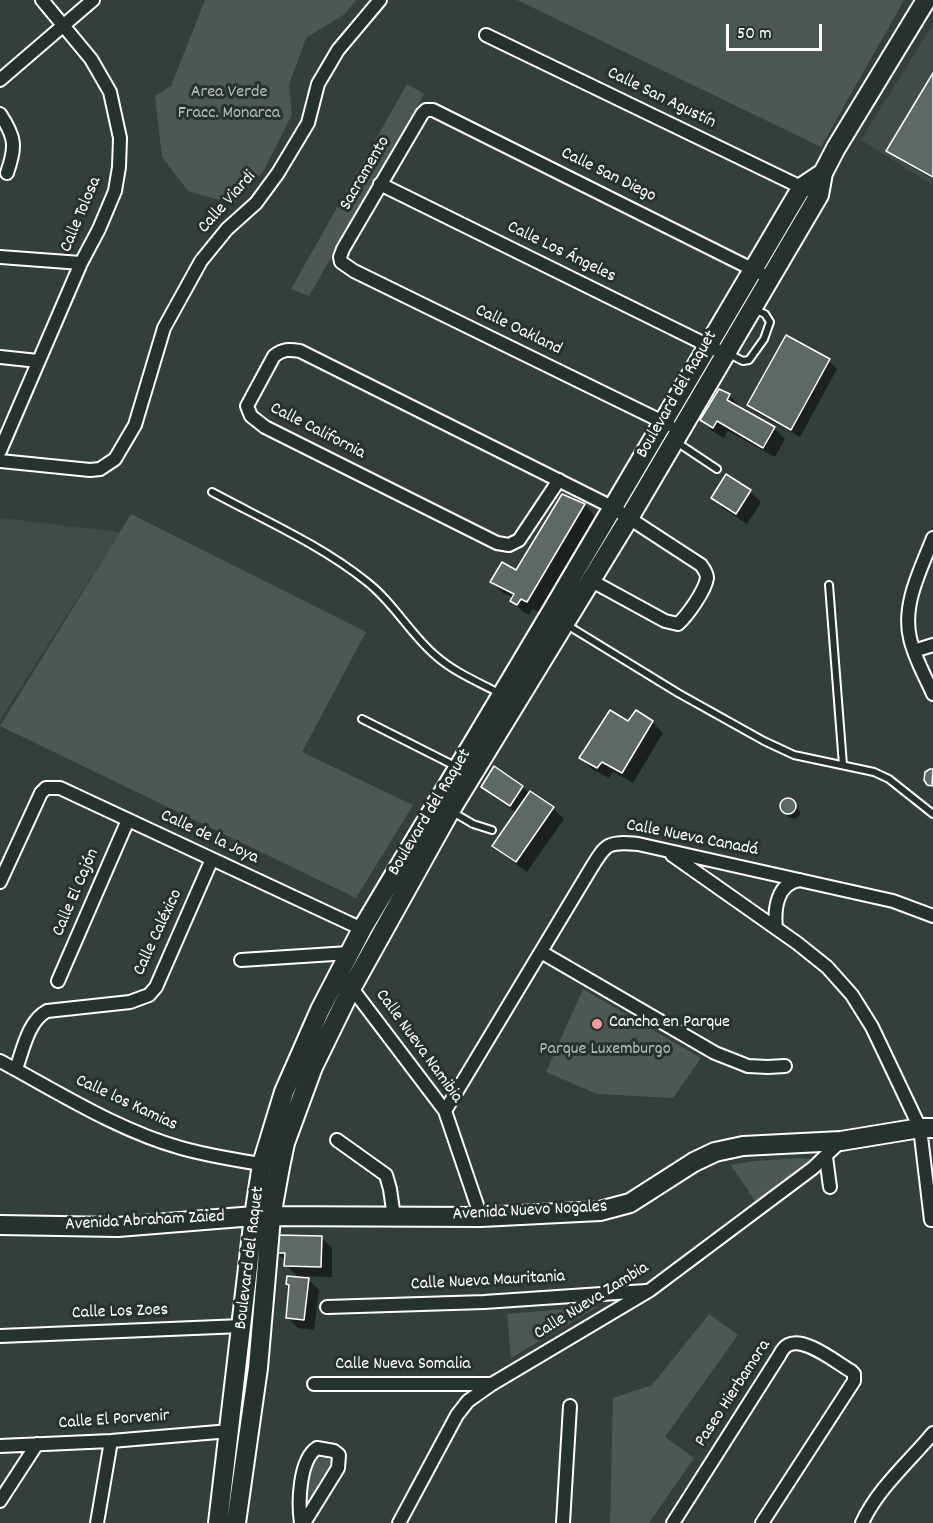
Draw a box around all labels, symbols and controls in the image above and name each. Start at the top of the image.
scale bar [729,12,825,50]
text: 50 m [737,22,772,47]
street label: Calle San Agustín [603,63,719,135]
park label: Area Verde Fracc. Monarca [178,83,280,125]
street label: Sacramento [336,133,396,215]
street label: Calle San Diego [557,144,659,208]
street label: Calle Viardi [194,167,262,239]
street label: Calle Tolosa [56,174,108,256]
street label: Calle Los Ángeles [503,217,619,289]
street label: Calle Oakland [471,301,565,361]
street label: Boulevard del Raquet [633,327,723,463]
street label: Calle California [266,399,368,465]
street label: Boulevard del Raquet [385,746,477,880]
street label: Calle de la Joya [157,806,261,870]
street label: Calle Nueva Canadá [624,816,760,862]
street label: Calle El Cajón [49,846,105,940]
street label: Calle Caléxico [130,887,188,979]
street label: Calle Nueva Namibia [370,986,466,1108]
place label: Cancha en Parque [609,1013,730,1035]
marker: Cancha en Parque [590,1017,604,1031]
park label: Parque Luxemburgo [539,1040,671,1062]
street label: Calle los Kamias [71,1071,181,1137]
street label: Boulevard del Raquet [232,1185,270,1331]
street label: Avenida Nuevo Nogales [452,1197,608,1227]
street label: Avenida Abraham Zaied [65,1207,225,1237]
street label: Calle Nueva Zambia [531,1258,653,1346]
street label: Calle Nueva Mauritania [410,1267,566,1297]
street label: Calle Los Zoes [71,1301,169,1325]
street label: Paseo Hierbamora [691,1337,777,1451]
street label: Calle Nueva Somalia [335,1355,471,1377]
street label: Calle El Porvenir [58,1406,170,1436]

